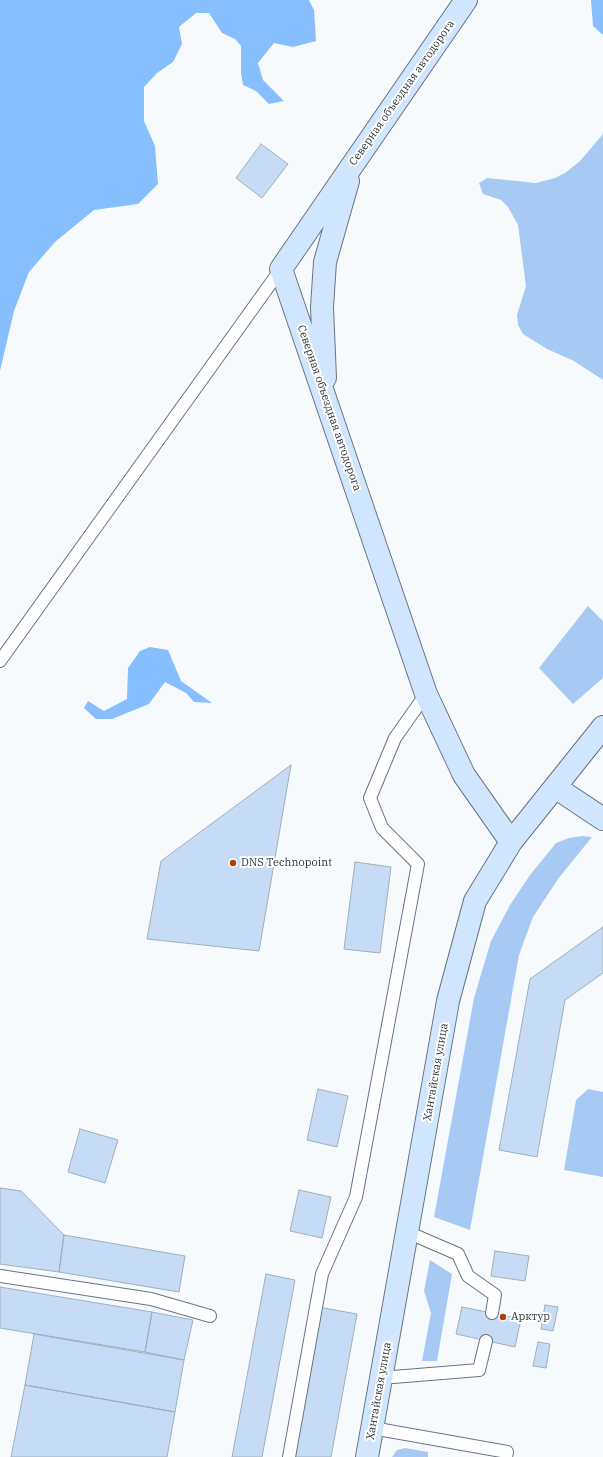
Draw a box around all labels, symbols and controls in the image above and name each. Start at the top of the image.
street label: Северная объездная автодорога [347,18,457,168]
street label: Северная объездная автодорога [294,323,364,493]
place label: DNS Technopoint [241,856,332,870]
marker: DNS Technopoint [228,858,238,868]
street label: Хантайская улица [421,1022,451,1122]
place label: Арктур [511,1310,550,1324]
marker: Арктур [498,1312,508,1322]
street label: Хантайская улица [364,1341,394,1441]

